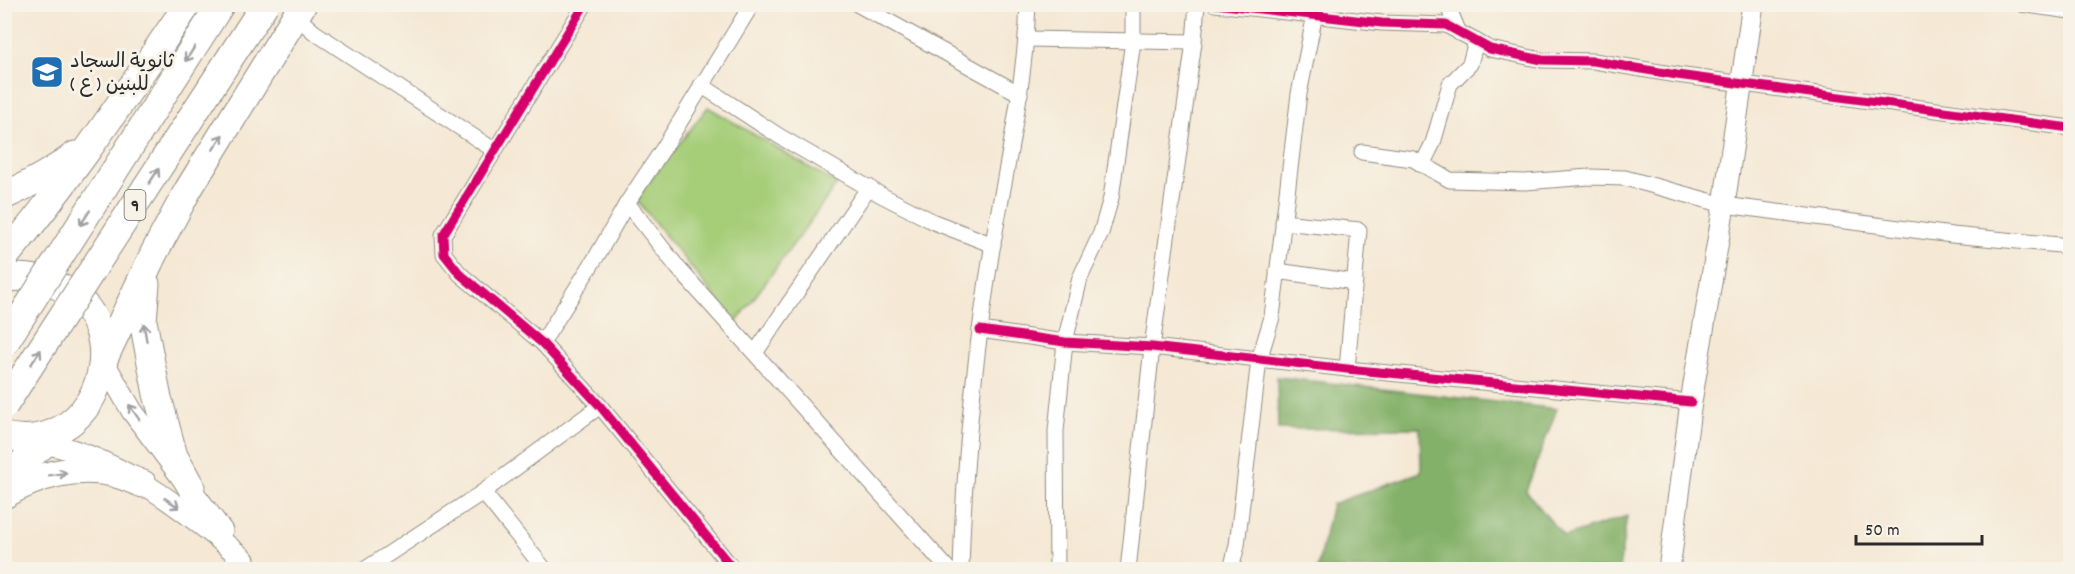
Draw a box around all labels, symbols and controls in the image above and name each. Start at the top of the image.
one-way arrow [183,45,195,62]
place label: ثانوية السجاد ( ع ) للبنين [70,49,175,100]
school or university icon: ثانوية السجاد ( ع ) للبنين [29,54,65,90]
one-way arrow [212,134,224,151]
one-way arrow [148,168,160,185]
road number: 9 [124,190,146,220]
one-way arrow [78,209,90,226]
one-way arrow [139,322,150,342]
one-way arrow [31,349,43,366]
one-way arrow [128,405,140,421]
one-way arrow [48,468,68,479]
one-way arrow [163,497,180,509]
scale bar [1856,508,1982,546]
text: 50 m [1865,519,1900,544]

